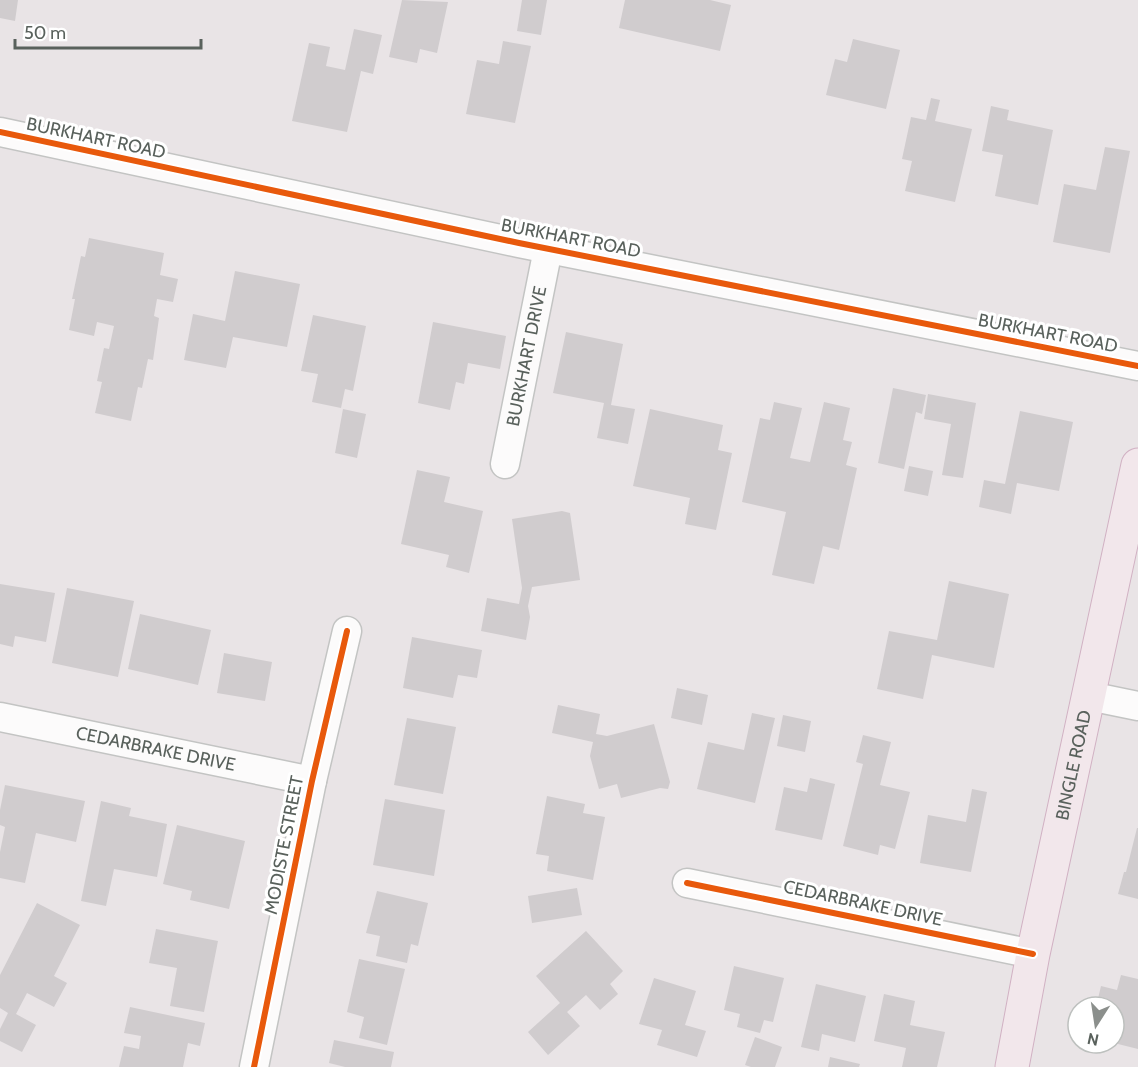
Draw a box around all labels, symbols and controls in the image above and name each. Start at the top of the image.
scale bar [15,12,201,50]
text: 50 m [24,22,66,44]
street label: BURKHART ROAD [24,113,168,163]
street label: BURKHART ROAD [499,214,643,262]
street label: BURKHART DRIVE [502,284,551,428]
street label: BURKHART ROAD [976,309,1120,357]
street label: BINGLE ROAD [1051,708,1096,822]
street label: CEDARBRAKE DRIVE [74,722,238,776]
street label: MODISTE STREET [260,773,308,916]
street label: CEDARBRAKE DRIVE [781,875,945,931]
north arrow [1066,995,1126,1055]
text: N [1085,1029,1100,1050]

